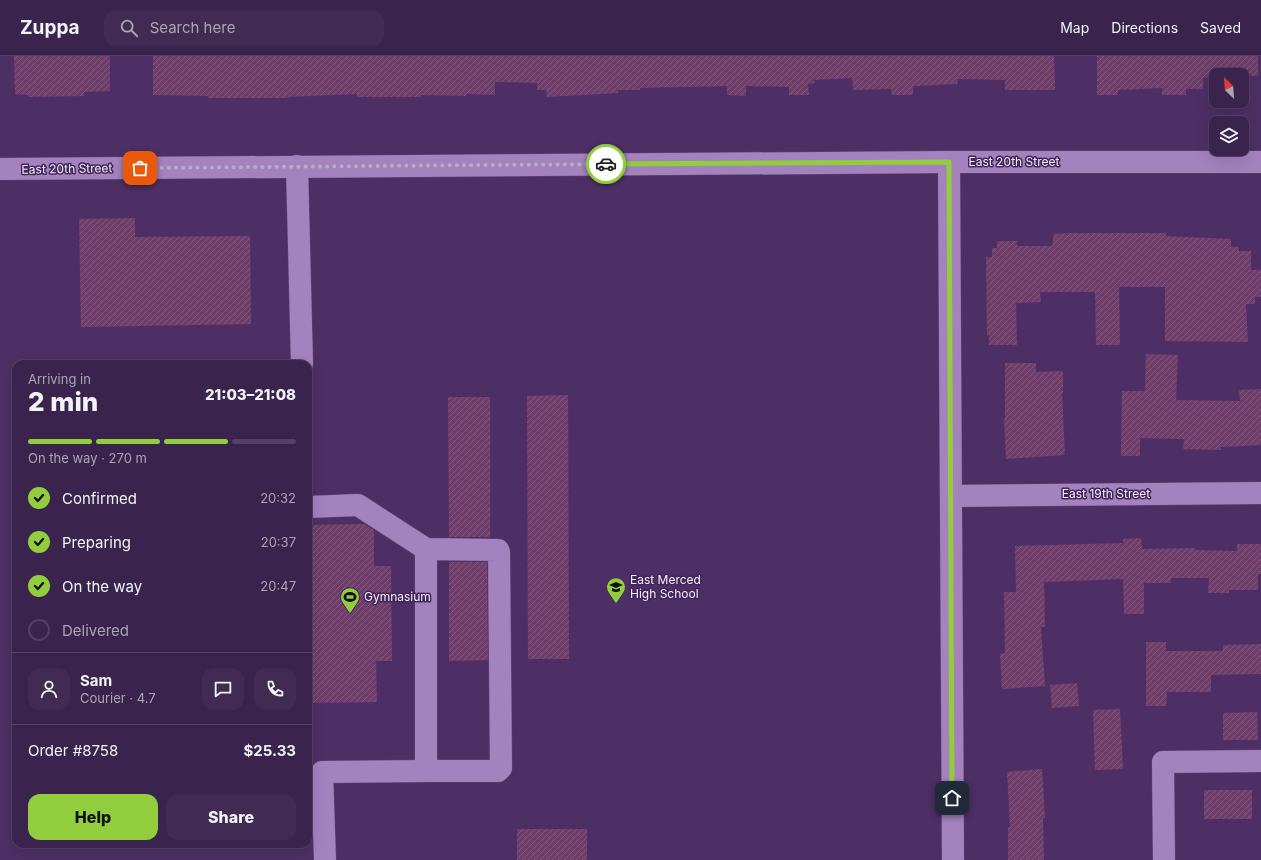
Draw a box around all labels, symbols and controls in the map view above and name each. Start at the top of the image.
search box [104,10,384,46]
text: Zuppa [20,16,80,39]
icon: search [118,17,140,39]
text: Search here [150,18,235,37]
text: Map [1060,19,1089,36]
text: Directions [1111,19,1178,36]
text: Saved [1200,19,1241,36]
north arrow [1209,68,1249,108]
map controls [1209,68,1249,156]
button: layers [1209,116,1249,156]
courier [586,144,626,184]
pin [123,151,157,185]
icon: car [595,153,617,175]
street label: East 20th Street [969,154,1060,169]
icon: bag [129,157,151,179]
street label: East 20th Street [21,160,113,177]
text: Arriving in [28,371,91,387]
text: 21:03–21:08 [205,385,296,404]
text: 2 min [28,386,98,417]
text: On the way · 270 m [28,450,147,466]
street label: East 19th Street [1062,486,1150,501]
icon: check [28,487,50,509]
text: Confirmed [62,489,137,508]
text: 20:32 [260,490,296,506]
icon: check [28,531,50,553]
text: Preparing [62,533,131,552]
text: 20:37 [261,534,296,550]
place label: East Merced High School [630,572,701,601]
icon: check [28,575,50,597]
school or university icon: East Merced High School [605,576,627,604]
text: On the way [62,577,142,596]
text: 20:47 [260,578,296,594]
sports icon: Gymnasium [339,586,361,614]
place label: Gymnasium [364,589,431,604]
text: Delivered [62,621,129,640]
button: person [28,668,70,710]
button: chat [202,668,244,710]
button: phone [254,668,296,710]
text: Sam [80,671,112,690]
text: Courier · 4.7 [80,690,156,706]
text: Order #8758 [28,741,118,760]
text: $25.33 [243,741,296,760]
pin [935,781,969,815]
icon: home [941,787,963,809]
button: Help [28,794,158,840]
button: Share [166,794,296,840]

